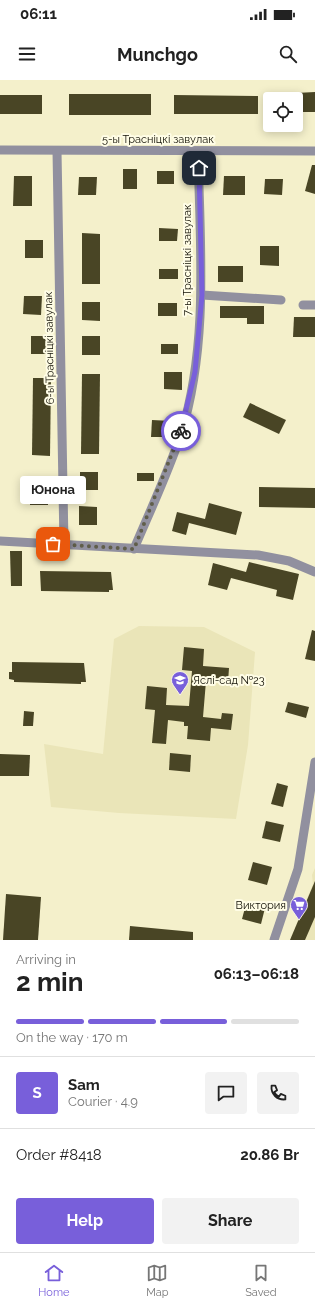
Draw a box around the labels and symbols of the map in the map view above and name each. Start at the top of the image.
street label: 5-ы Трасніцкі завулак [102,133,214,146]
pin [182,151,216,185]
street label: 7-ы Трасніцкі завулак [181,204,194,316]
street label: 6-ы Трасніцкі завулак [42,291,57,404]
courier [161,411,201,451]
callout: Юнона [20,476,86,504]
pin [36,527,70,561]
school or university icon: Яслі-сад №23 [170,670,190,695]
place label: Яслі-сад №23 [193,674,265,687]
supermarket icon: Виктория [289,895,309,920]
place label: Виктория [236,899,286,912]

